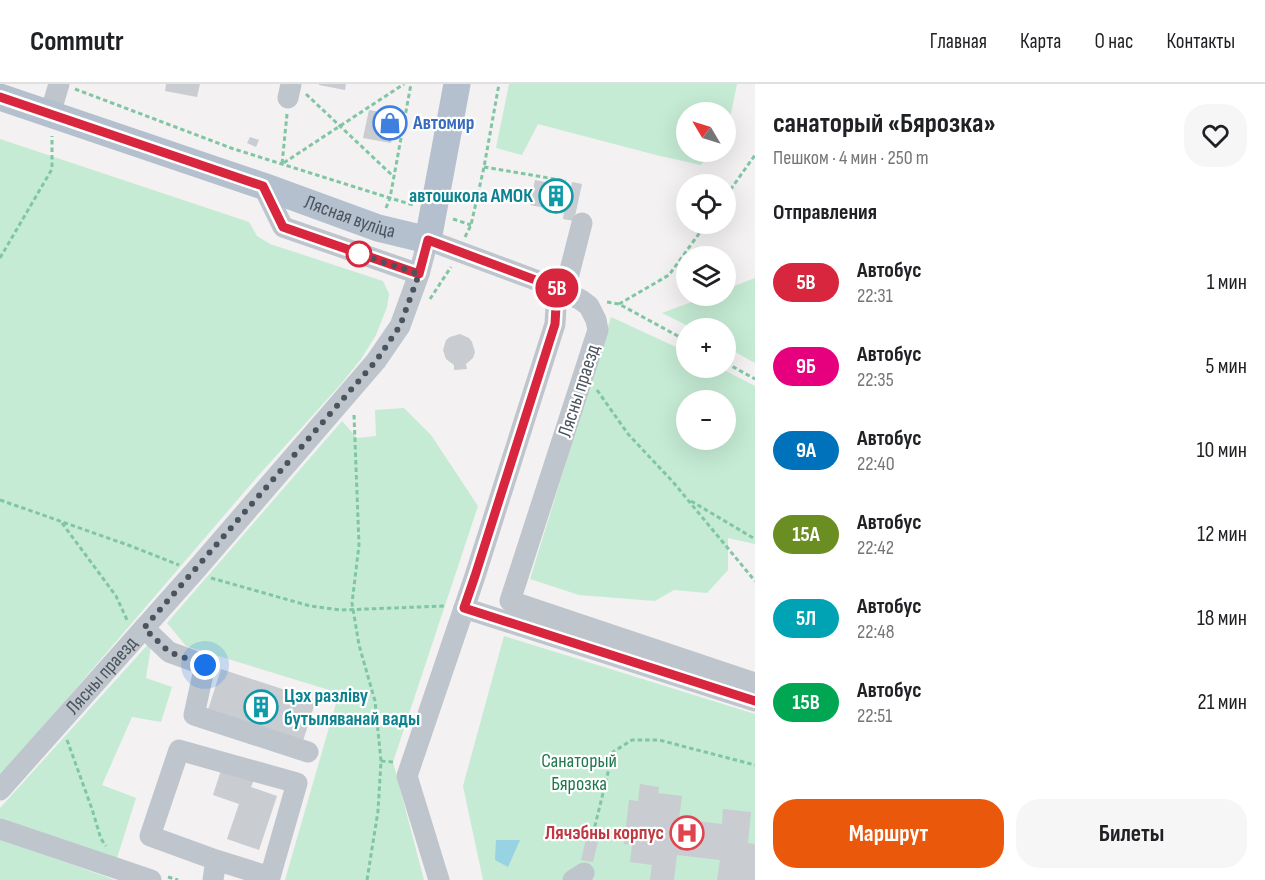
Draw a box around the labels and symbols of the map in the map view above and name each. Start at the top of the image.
north arrow [676,102,736,162]
shop icon: Автомир [372,105,408,141]
place label: Автомир [412,111,474,135]
building icon: автошкола АМОК [538,178,574,214]
place label: автошкола АМОК [409,184,533,208]
street label: Лясная вуліца [301,190,398,244]
unlabelled marker [346,241,372,267]
line badge: 5В [530,268,584,308]
street label: Лясны праезд [553,341,605,440]
street label: Лясны праезд [61,631,143,719]
your location [190,650,220,680]
place label: Цэх разліву бутыляванай вады [284,684,420,731]
building icon: Цэх разліву бутыляванай вады [243,689,279,725]
park label: Санаторый Бярозка [541,749,617,796]
hospital icon: Лячэбны корпус [669,815,705,851]
place label: Лячэбны корпус [545,821,664,845]

